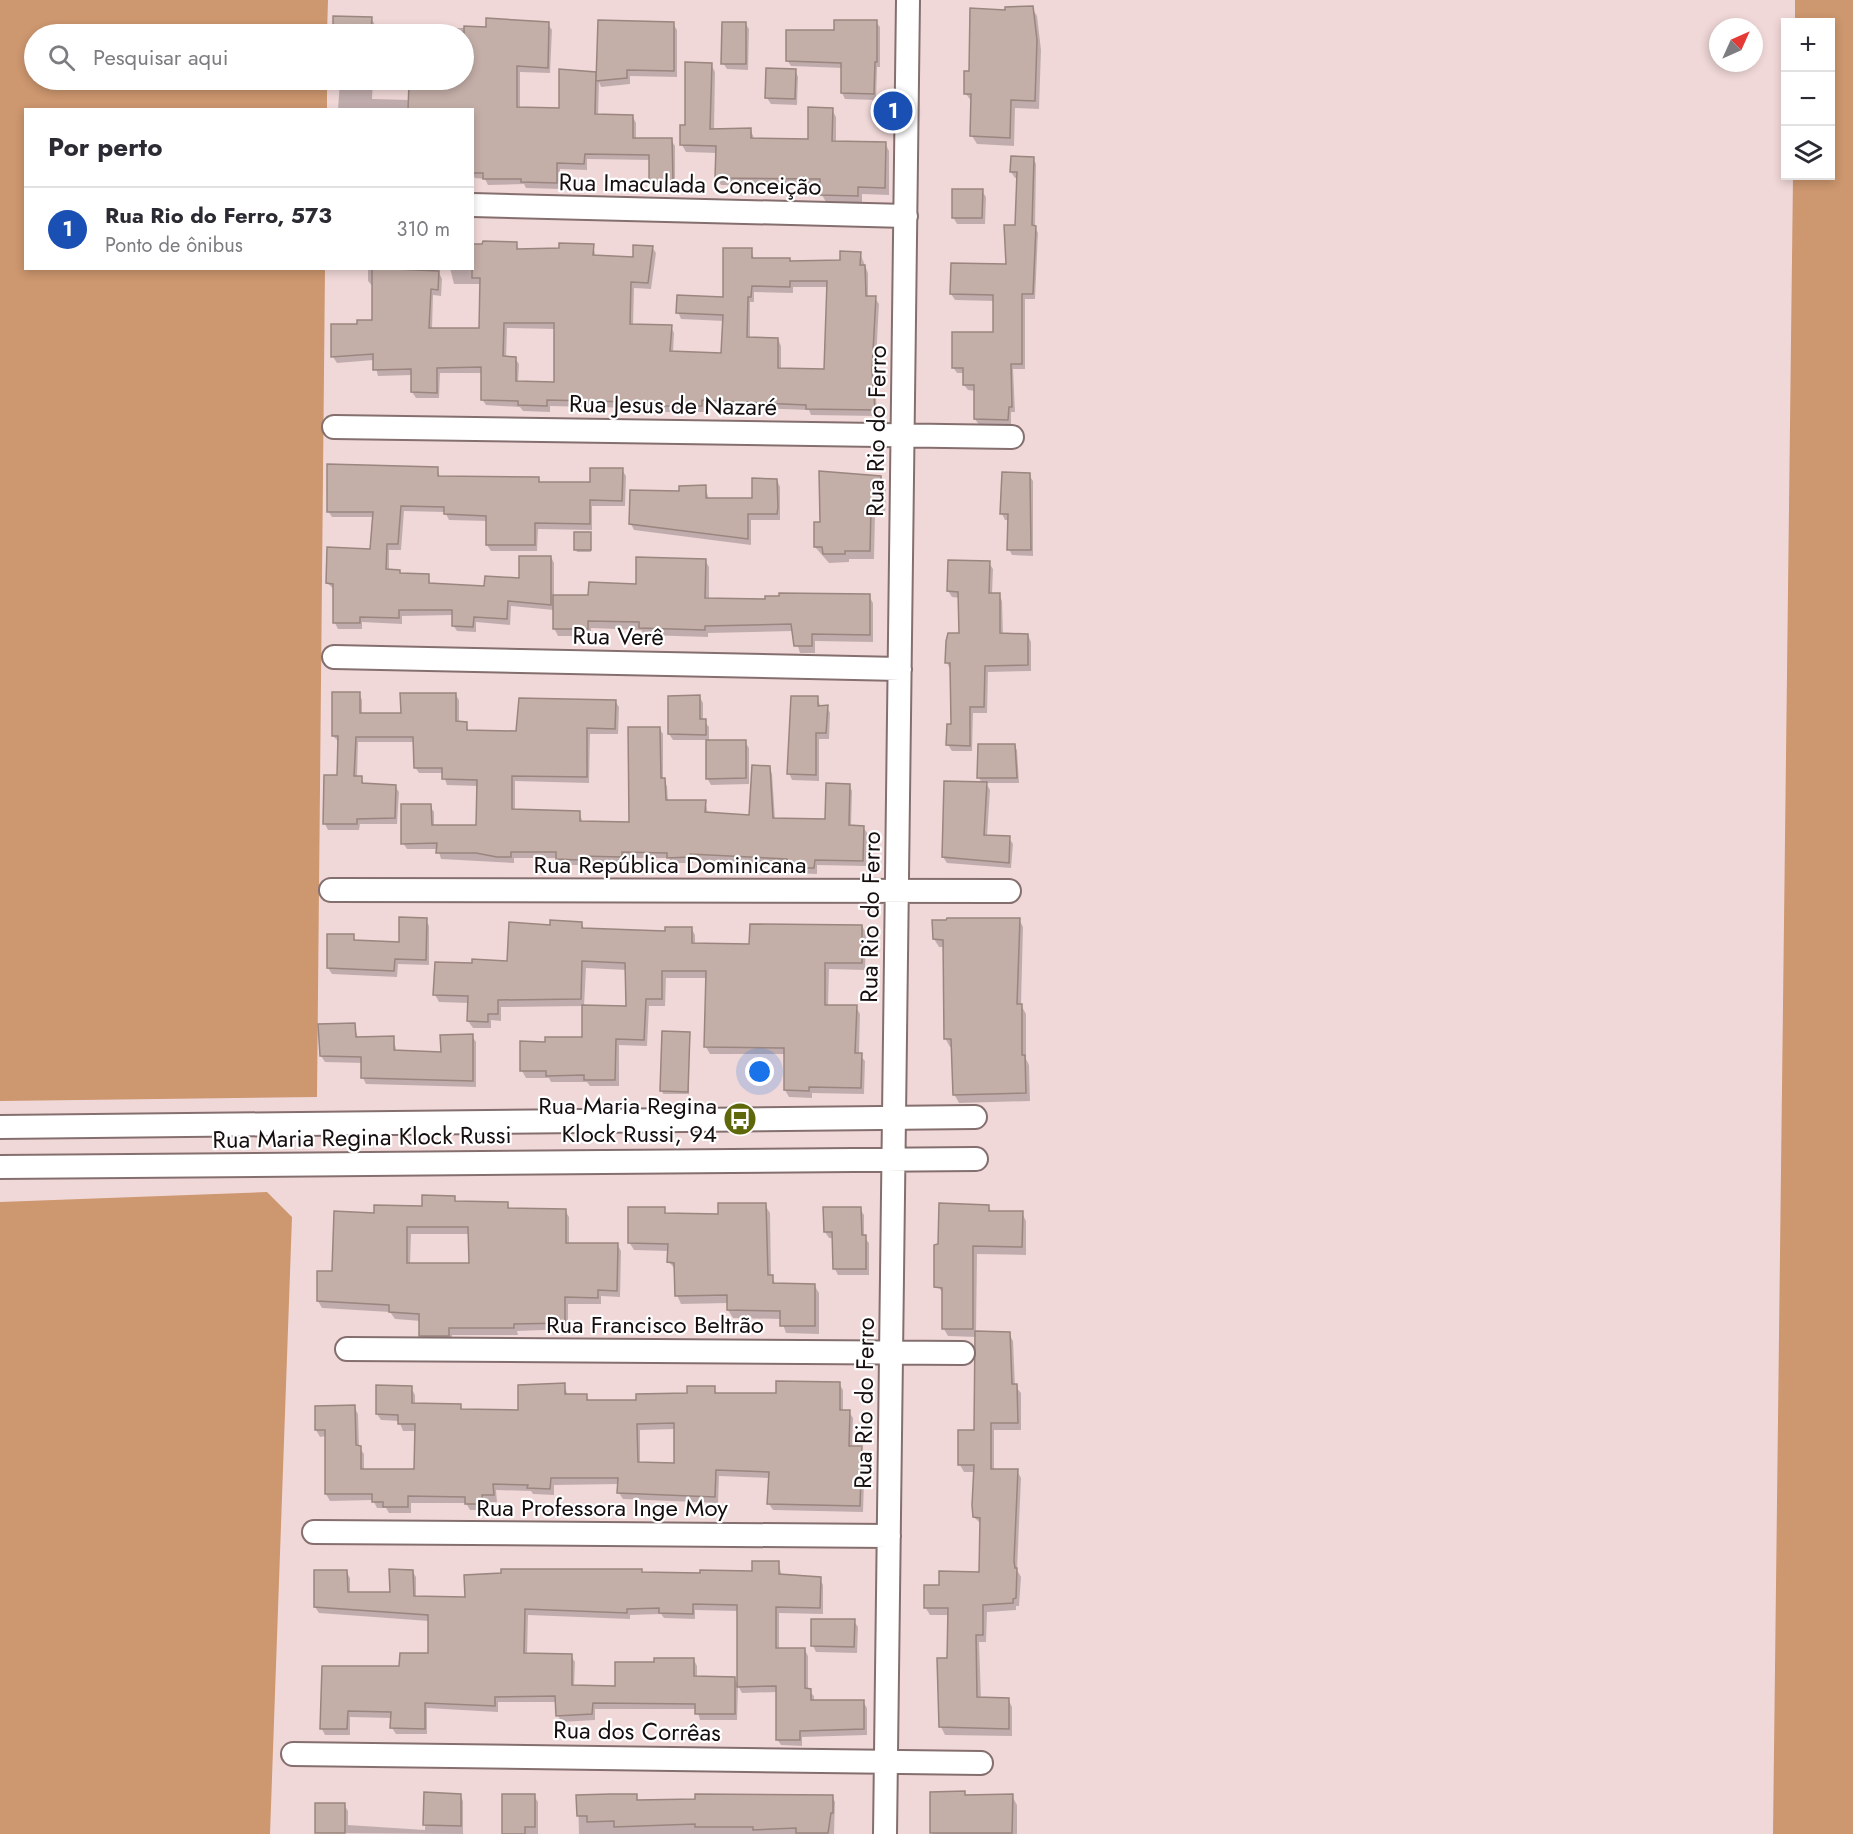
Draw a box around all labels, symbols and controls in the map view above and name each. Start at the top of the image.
north arrow [1709,18,1763,72]
map controls [1781,18,1835,180]
button: + [1781,18,1835,72]
search box [24,24,474,90]
icon: search [45,41,78,74]
text: Pesquisar aqui [93,41,228,73]
button: − [1781,72,1835,126]
pin: 1 [874,88,912,134]
button: layers [1781,126,1835,180]
text: Por perto [48,128,162,166]
street label: Rua Imaculada Conceição [558,164,822,204]
text: Rua Rio do Ferro, 573 [105,199,332,231]
text: 1 [62,215,73,244]
text: 310 m [396,215,450,244]
text: Ponto de ônibus [105,231,243,260]
street label: Rua Rio do Ferro [857,345,895,517]
street label: Rua Jesus de Nazaré [569,386,777,424]
street label: Rua Verê [572,618,664,654]
street label: Rua Rio do Ferro [851,831,889,1003]
street label: Rua República Dominicana [534,847,806,882]
your location [745,1057,774,1086]
place label: Rua Maria Regina Klock Russi, 94 [538,1088,717,1151]
bus stop icon: Rua Maria Regina Klock Russi, 94 [722,1101,758,1137]
street label: Rua Maria Regina Klock Russi [212,1117,512,1157]
street label: Rua Francisco Beltrão [546,1307,764,1342]
street label: Rua Rio do Ferro [845,1317,883,1489]
street label: Rua Professora Inge Moy [476,1490,728,1525]
street label: Rua dos Corrêas [553,1712,721,1750]

